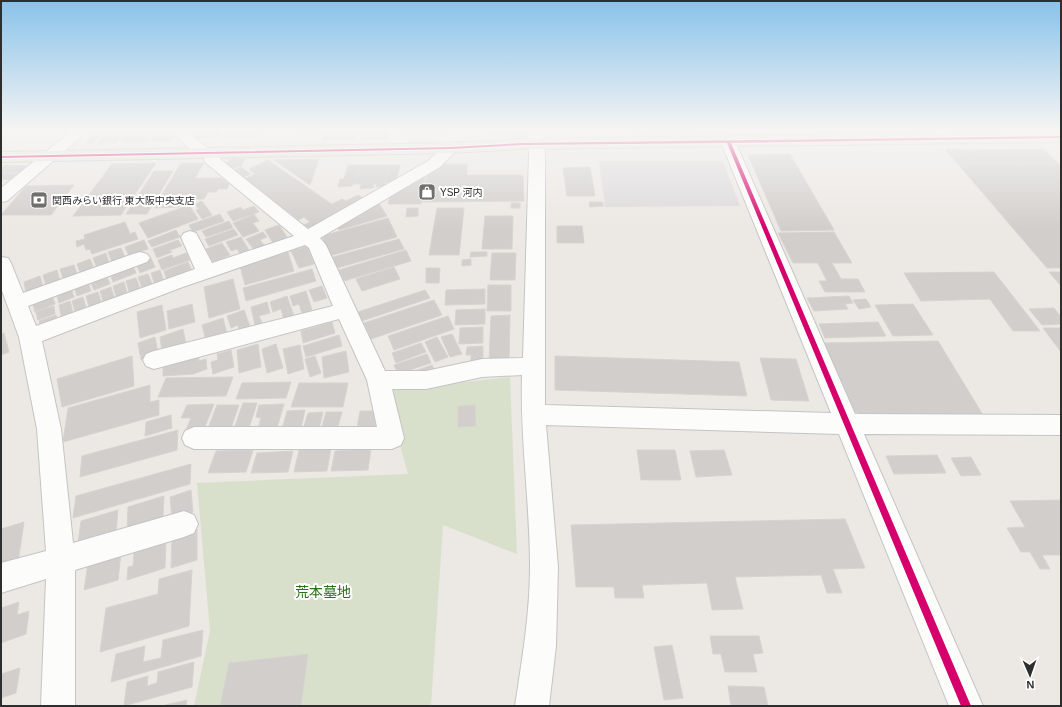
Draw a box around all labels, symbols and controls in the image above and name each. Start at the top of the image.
shop icon: YSP 河内 [417,182,437,202]
place label: YSP 河内 [440,187,483,198]
bank icon: 関西みらい銀行 東大阪中央支店 [29,190,49,210]
place label: 関西みらい銀行 東大阪中央支店 [52,195,195,206]
park label: 荒本墓地 [295,584,351,600]
north arrow [1010,655,1050,695]
text: N [1026,679,1035,691]

